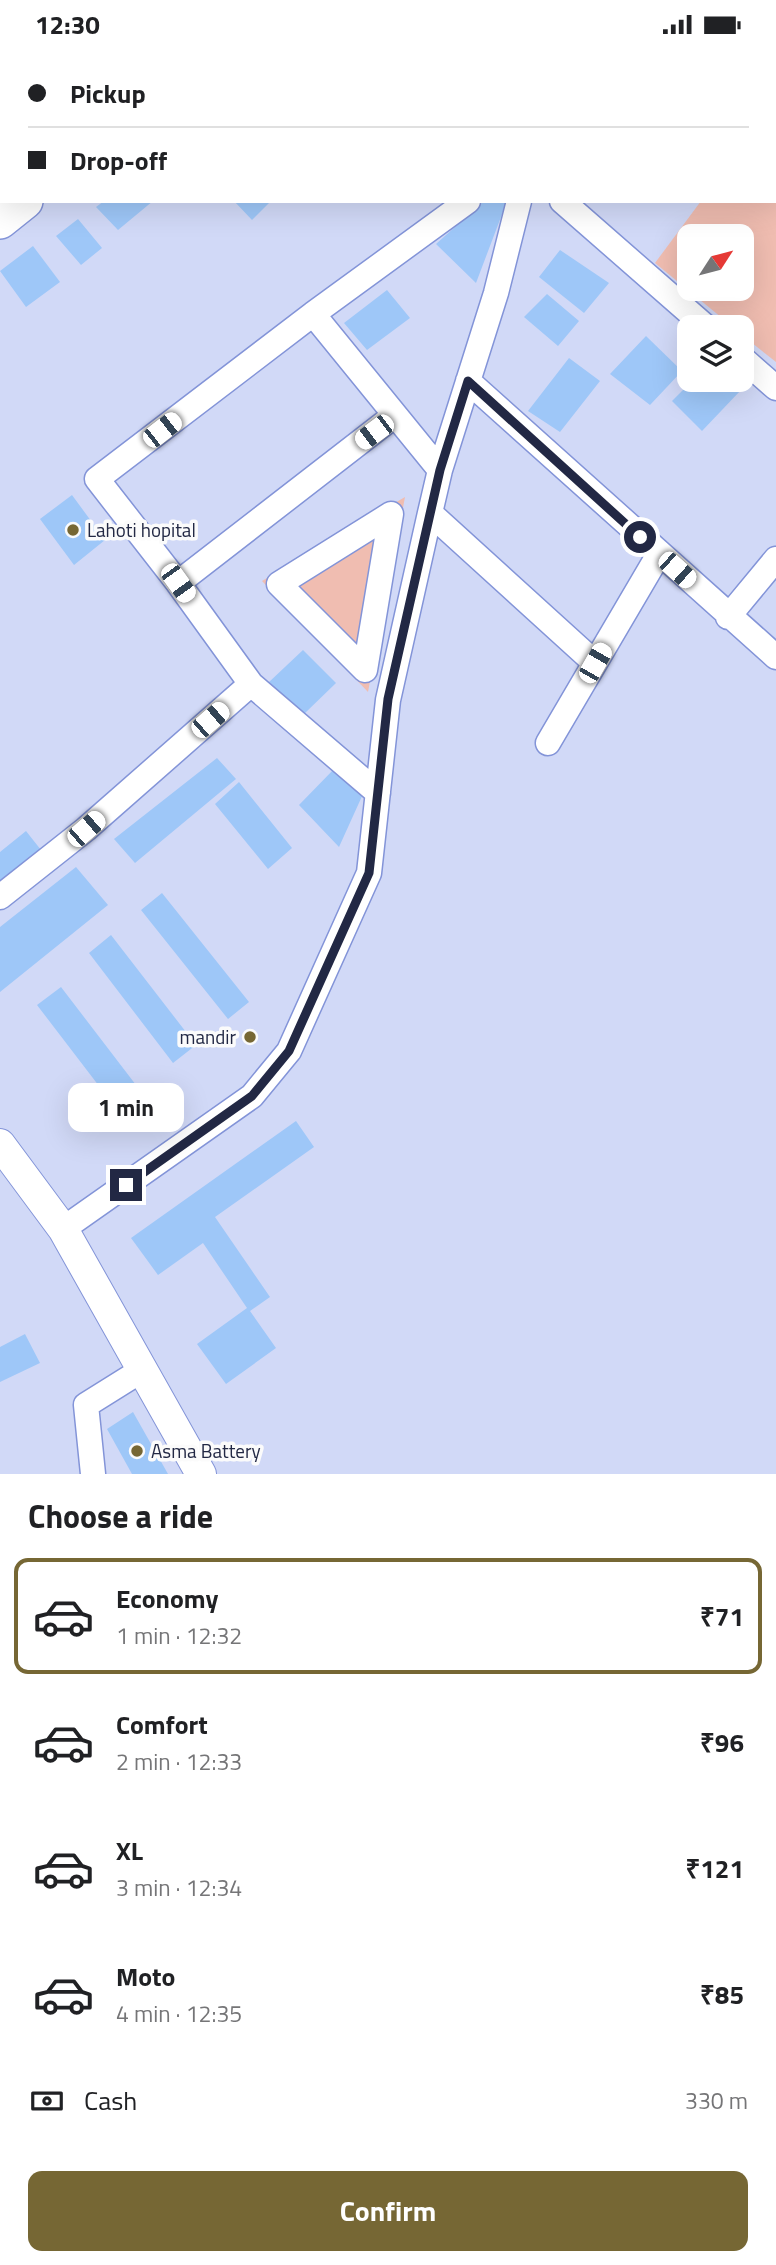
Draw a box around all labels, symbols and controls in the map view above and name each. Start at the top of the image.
text: 12:30 [35,5,100,44]
text: Pickup [70,74,146,113]
text: Drop-off [70,141,167,180]
north arrow [677,224,754,301]
map controls [677,224,754,392]
button: layers [677,315,754,392]
car [139,409,186,451]
car [351,411,398,453]
place label: Lahoti hopital [87,515,196,544]
route start [624,521,656,553]
marker: Lahoti hopital [65,522,81,538]
car [655,548,700,592]
car [158,560,199,606]
car [576,640,615,686]
car [188,698,233,742]
car [64,807,109,851]
place label: mandir [180,1022,236,1051]
marker: mandir [242,1029,258,1045]
callout: 1 min [68,1083,184,1133]
text: 1 min [98,1090,154,1125]
route end [110,1169,142,1201]
place label: Asma Battery [151,1436,261,1465]
marker: Asma Battery [129,1443,145,1459]
text: Choose a ride [28,1492,213,1540]
text: Economy [116,1579,218,1618]
icon: car [32,1585,95,1648]
text: ₹71 [700,1597,744,1636]
text: 1 min · 12:32 [116,1618,242,1653]
text: Comfort [116,1705,208,1744]
icon: car [32,1711,95,1774]
text: ₹96 [700,1723,744,1762]
text: 2 min · 12:33 [116,1744,242,1779]
text: XL [116,1831,143,1870]
icon: car [32,1837,95,1900]
text: ₹121 [685,1849,744,1888]
text: 3 min · 12:34 [116,1870,242,1905]
text: Moto [116,1957,175,1996]
icon: car [32,1963,95,2026]
text: ₹85 [700,1975,744,2014]
text: 4 min · 12:35 [116,1996,242,2031]
text: Cash [84,2081,137,2120]
icon: cash [28,2082,66,2120]
text: 330 m [685,2083,748,2118]
button: Confirm [28,2171,748,2251]

